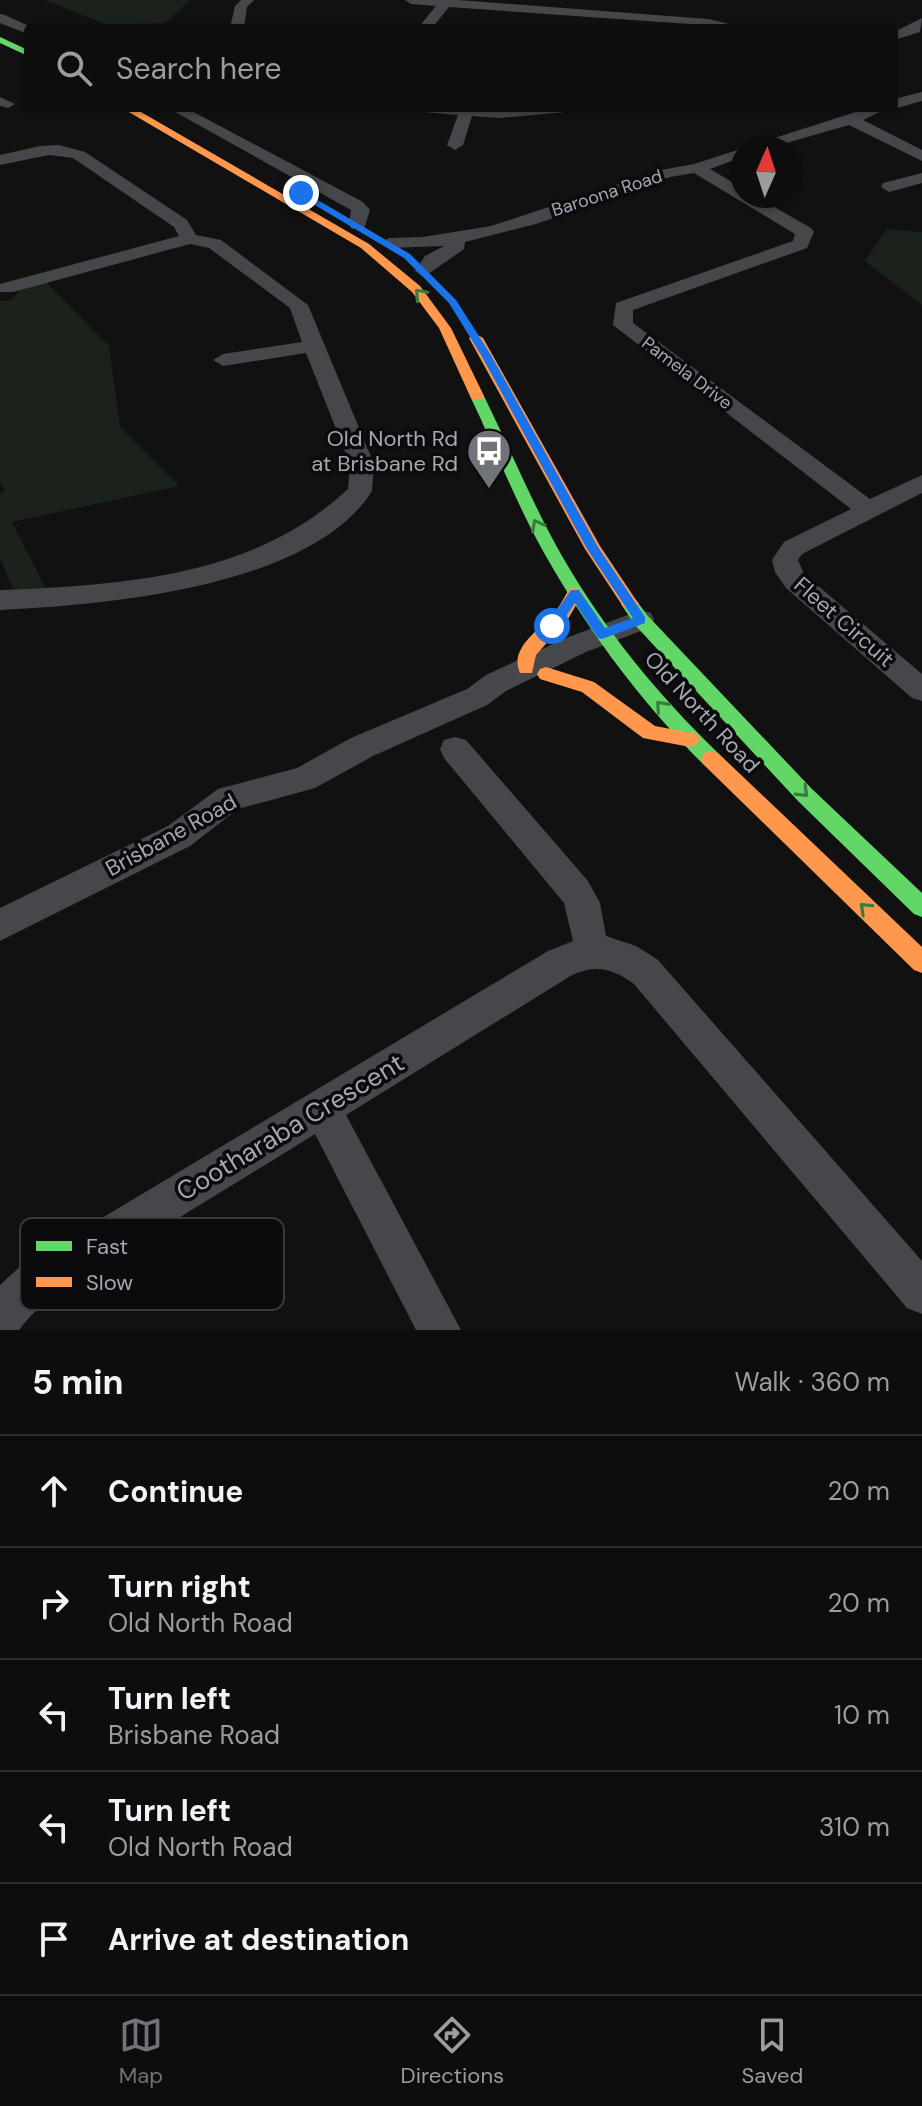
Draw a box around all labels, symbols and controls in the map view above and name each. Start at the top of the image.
search box [24,24,898,112]
icon: search [52,46,96,90]
text: Search here [116,49,282,88]
north arrow [730,136,802,208]
street label: Baroona Road [549,164,665,222]
route end [283,175,319,211]
one-way arrow [415,289,430,303]
street label: Pamela Drive [637,331,737,415]
place label: Old North Rd at Brisbane Rd [311,424,458,478]
bus stop icon: Old North Rd at Brisbane Rd [465,427,513,490]
one-way arrow [532,519,547,534]
street label: Fleet Circuit [788,570,900,674]
route start [534,608,570,644]
street label: Old North Road [638,645,766,779]
one-way arrow [656,700,671,715]
one-way arrow [794,783,808,797]
street label: Brisbane Road [100,787,242,883]
one-way arrow [860,903,875,917]
street label: Cootharaba Crescent [170,1046,410,1208]
legend [20,1218,284,1310]
text: Fast [86,1232,128,1261]
text: Slow [86,1268,133,1297]
text: 5 min [32,1360,123,1405]
text: Walk · 360 m [735,1365,890,1399]
icon: ahead [32,1469,76,1513]
text: Continue [108,1472,243,1511]
text: 20 m [827,1474,890,1508]
text: Turn right [108,1567,251,1606]
icon: right [32,1581,76,1625]
text: 20 m [827,1586,890,1620]
text: Old North Road [108,1606,293,1640]
text: Turn left [108,1679,231,1718]
icon: left [32,1693,76,1737]
text: 10 m [834,1698,890,1732]
text: Brisbane Road [108,1718,280,1752]
text: Turn left [108,1791,231,1830]
icon: left [32,1805,76,1849]
text: 310 m [819,1810,890,1844]
text: Old North Road [108,1830,293,1864]
icon: arrive [32,1917,76,1961]
text: Arrive at destination [108,1920,409,1959]
tab: Map [119,2013,163,2090]
tab: Directions [401,2013,504,2090]
tab: Saved [742,2013,803,2090]

